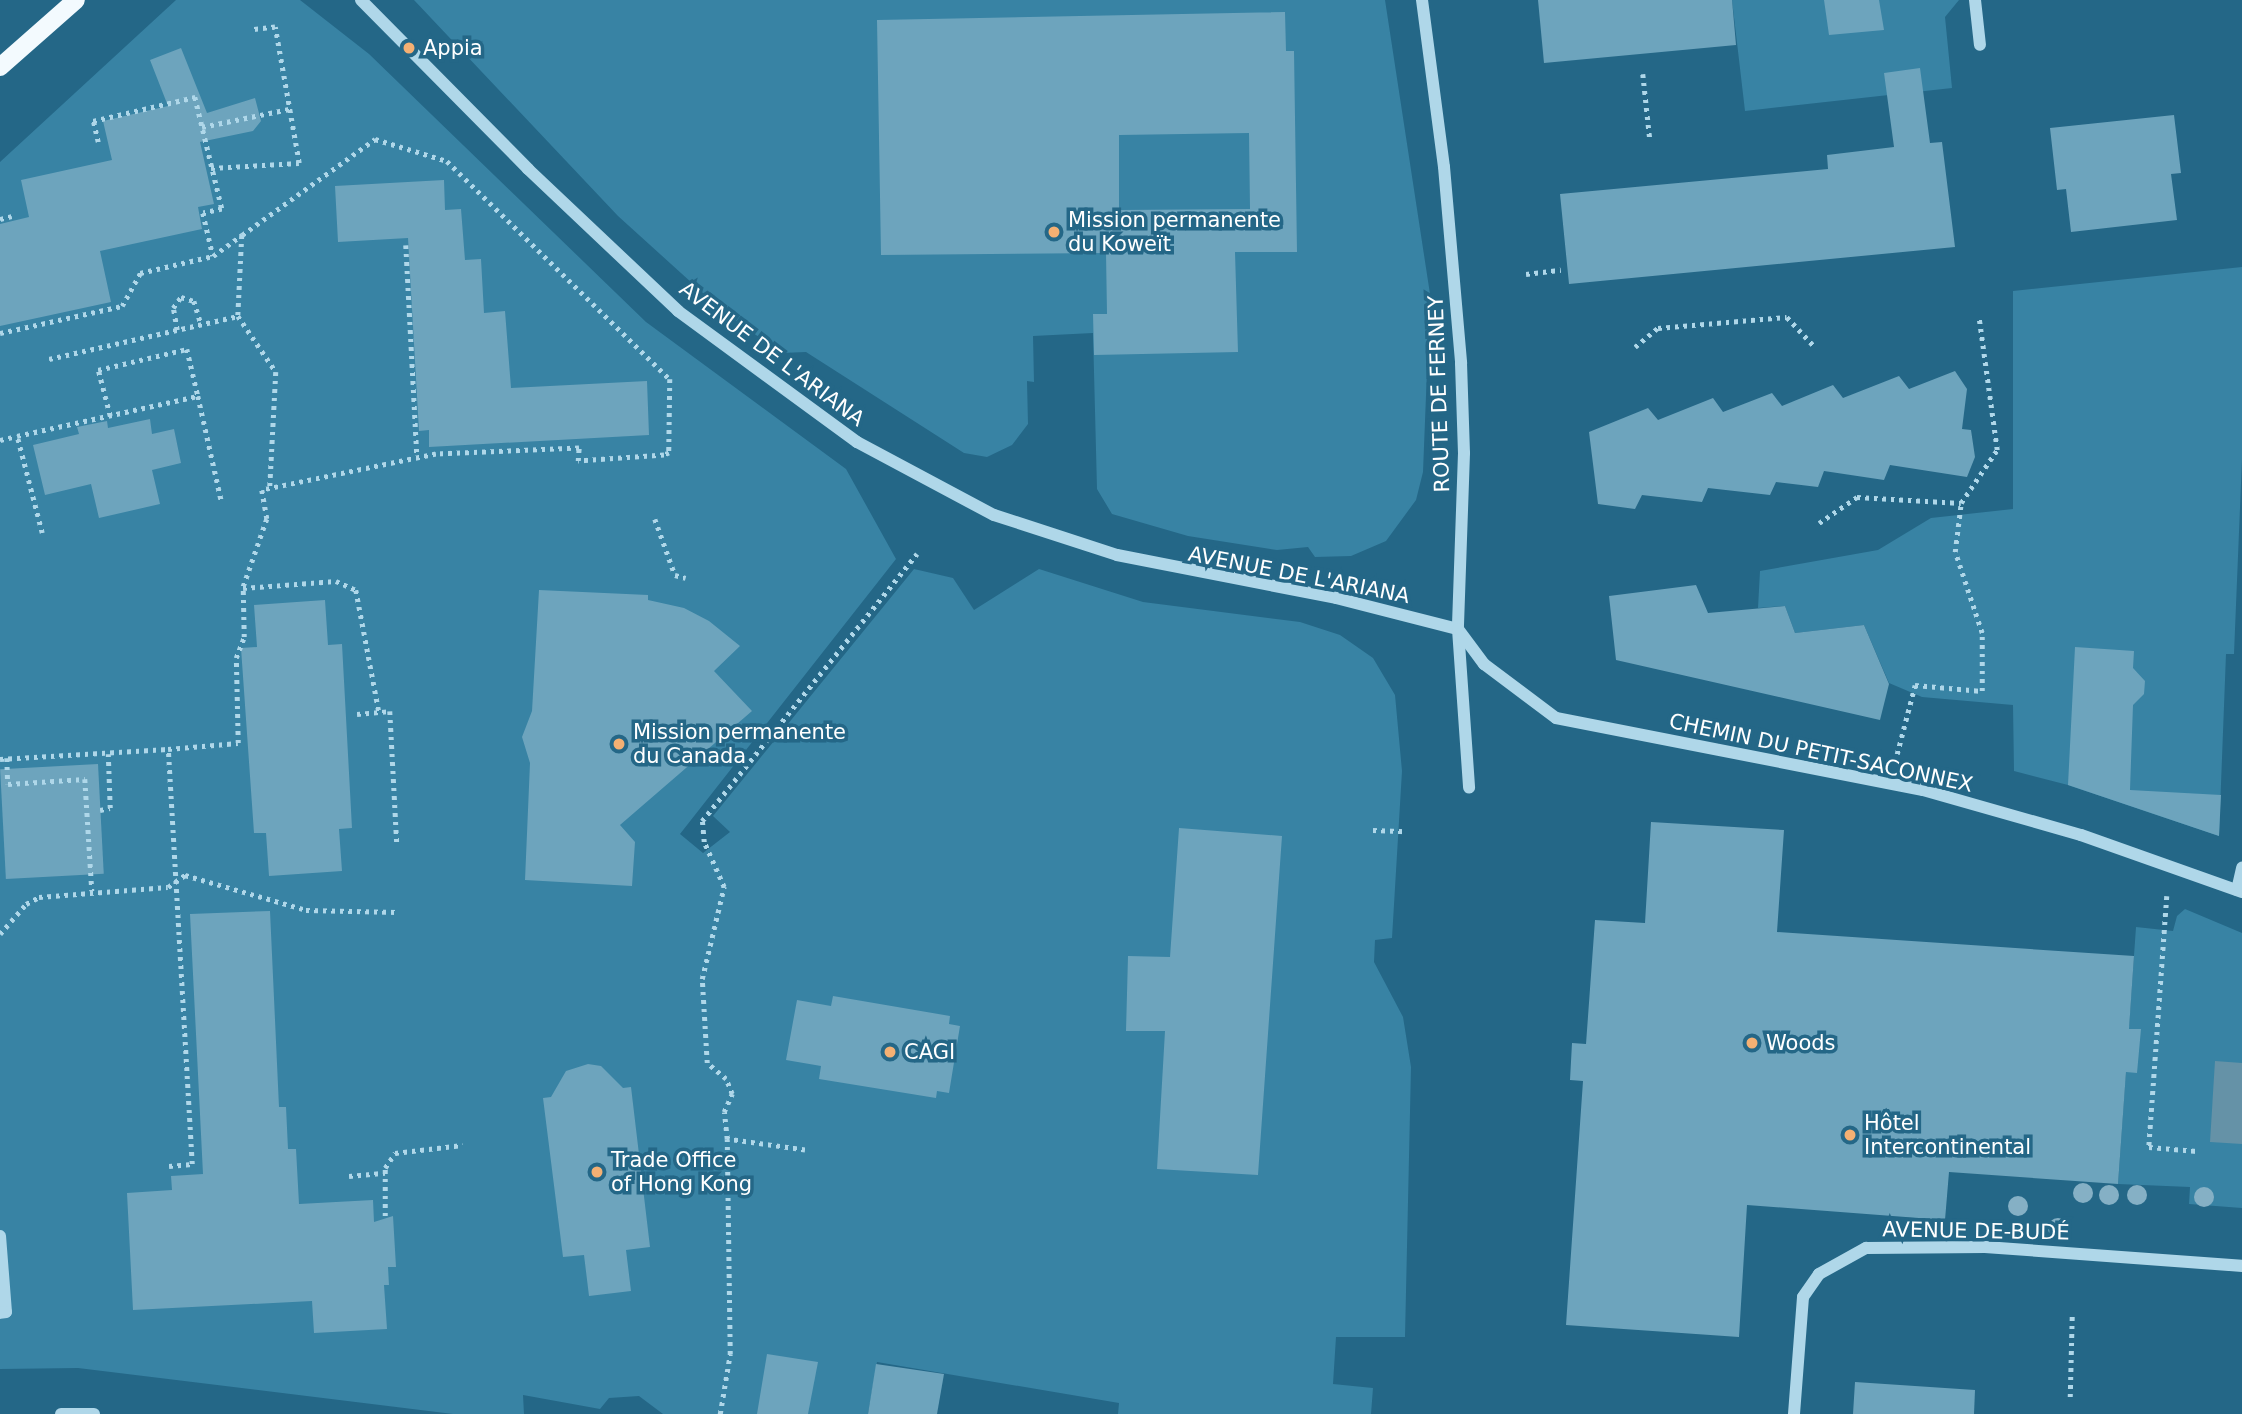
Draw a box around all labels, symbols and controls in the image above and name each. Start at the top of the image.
place label: Appia [423,35,483,61]
marker: Appia [401,40,417,56]
place label: Mission permanente du Koweït [1068,207,1281,257]
marker: Mission permanente du Koweït [1046,224,1062,240]
street label: AVENUE DE L'ARIANA [675,276,869,432]
street label: ROUTE DE FERNEY [1423,295,1455,493]
street label: AVENUE DE L'ARIANA [1186,541,1412,609]
street label: CHEMIN DU PETIT-SACONNEX [1667,708,1975,798]
place label: Mission permanente du Canada [633,719,846,769]
marker: Mission permanente du Canada [611,736,627,752]
place label: Woods [1766,1030,1836,1056]
marker: Woods [1744,1035,1760,1051]
place label: CAGI [904,1039,955,1065]
marker: CAGI [882,1044,898,1060]
place label: Hôtel Intercontinental [1864,1110,2031,1160]
marker: Hôtel Intercontinental [1842,1127,1858,1143]
place label: Trade Office of Hong Kong [611,1147,752,1197]
marker: Trade Office of Hong Kong [589,1164,605,1180]
street label: AVENUE DE-BUDÉ [1882,1217,2070,1245]

